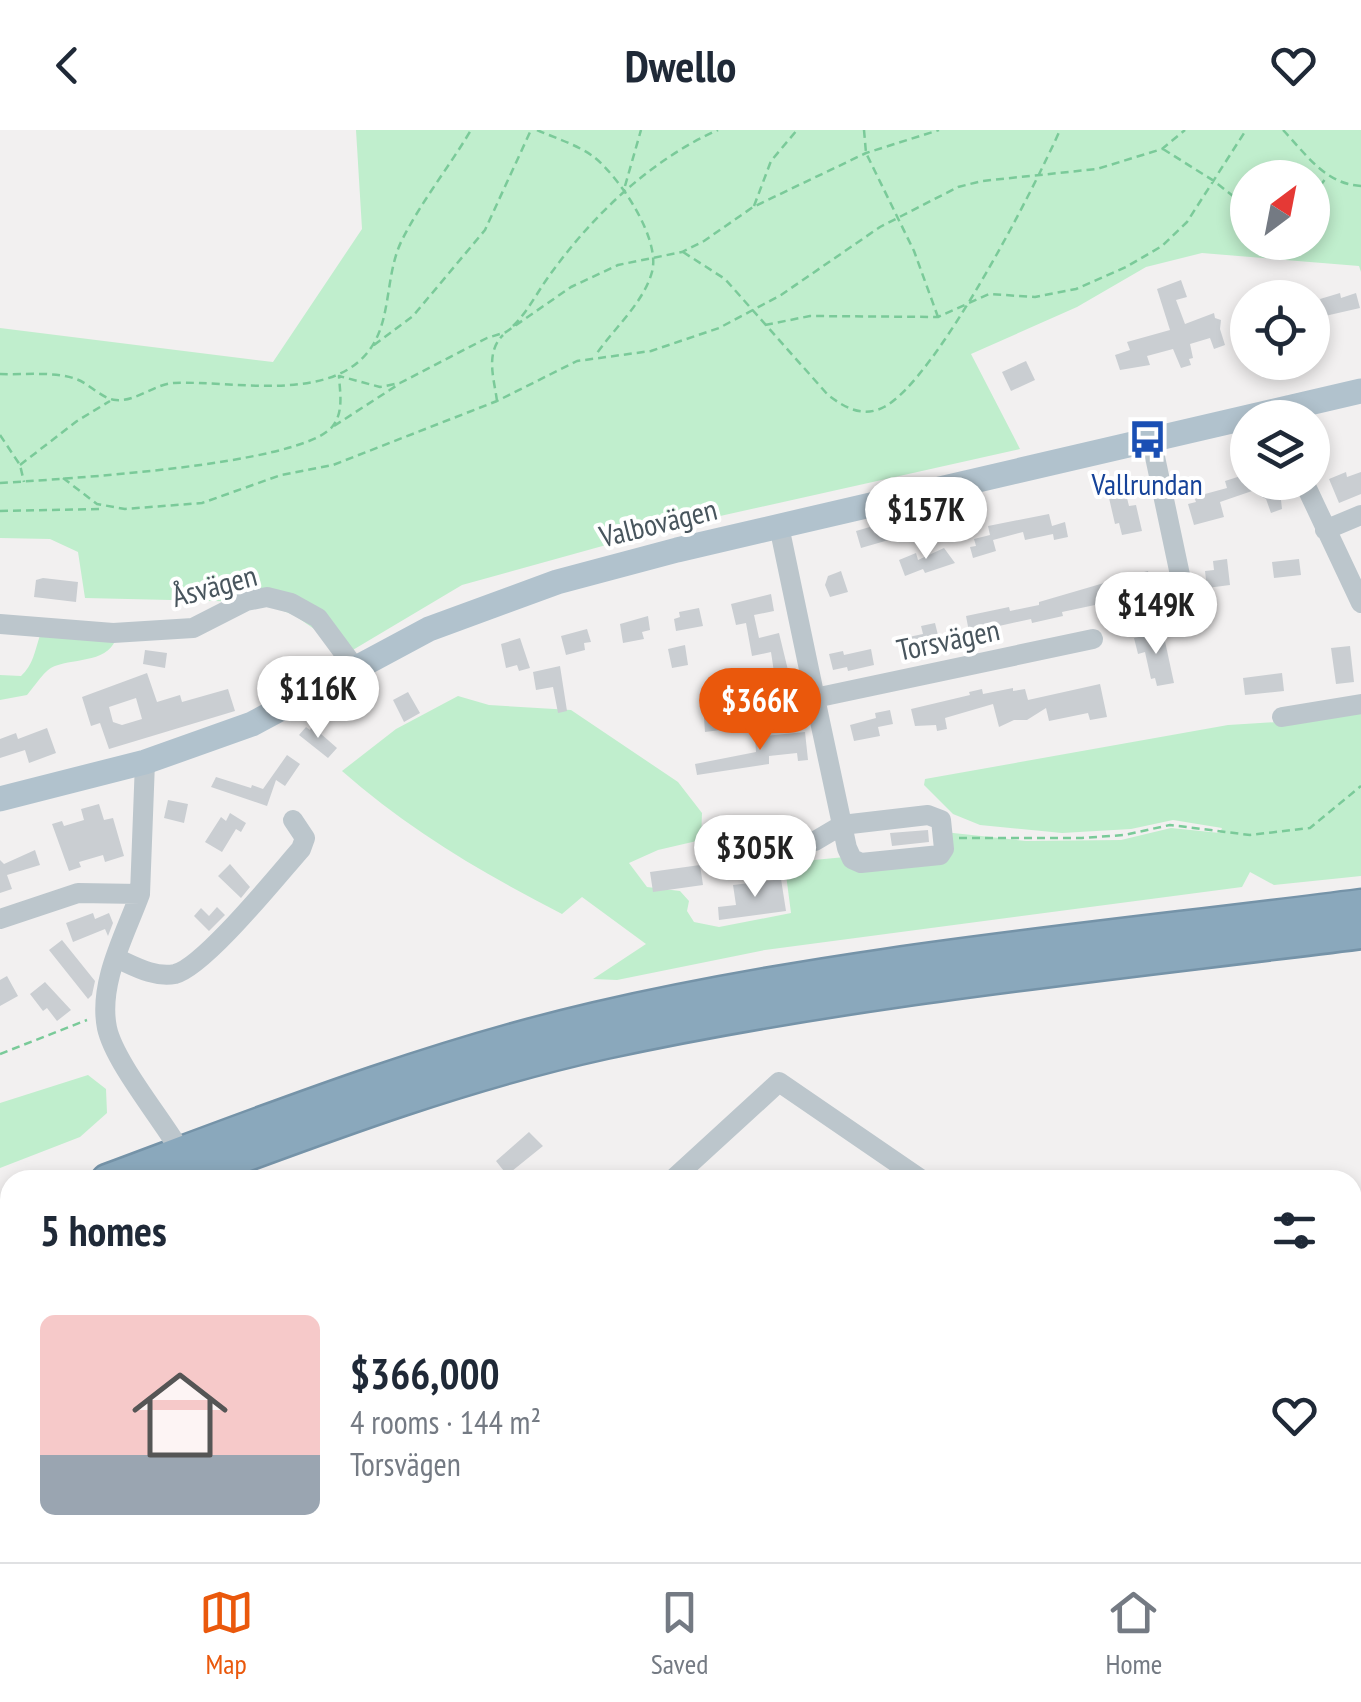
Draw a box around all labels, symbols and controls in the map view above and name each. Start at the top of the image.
text: Dwello [625,36,736,94]
icon: back [40,38,95,93]
icon: heart [1266,38,1321,93]
north arrow [1230,160,1330,260]
map controls [1230,160,1330,500]
button: locate [1230,280,1330,380]
button: layers [1230,400,1330,500]
bus stop icon: Vallrundan [1126,418,1168,460]
place label: Vallrundan [1090,464,1203,503]
pin: $157K [856,477,996,562]
text: $157K [887,488,965,530]
street label: Valbovägen [594,489,721,556]
street label: Åsvägen [167,555,261,615]
pin: $149K [1086,572,1226,657]
text: $149K [1117,583,1195,625]
street label: Torsvägen [893,609,1003,669]
pin: $116K [248,656,388,741]
text: $116K [279,667,357,709]
pin: $366K [690,668,830,753]
text: $366K [721,679,799,721]
pin: $305K [685,815,825,900]
text: $305K [716,826,794,868]
text: 5 homes [40,1203,167,1258]
icon: filters [1267,1203,1322,1258]
text: $366,000 [350,1346,500,1401]
icon: home [120,1355,240,1475]
icon: heart [1267,1388,1322,1443]
text: 4 rooms · 144 m² [350,1401,541,1443]
text: Torsvägen [350,1443,461,1485]
tab: Map [199,1585,254,1682]
tab: Saved [651,1585,708,1682]
tab: Home [1106,1585,1162,1682]

